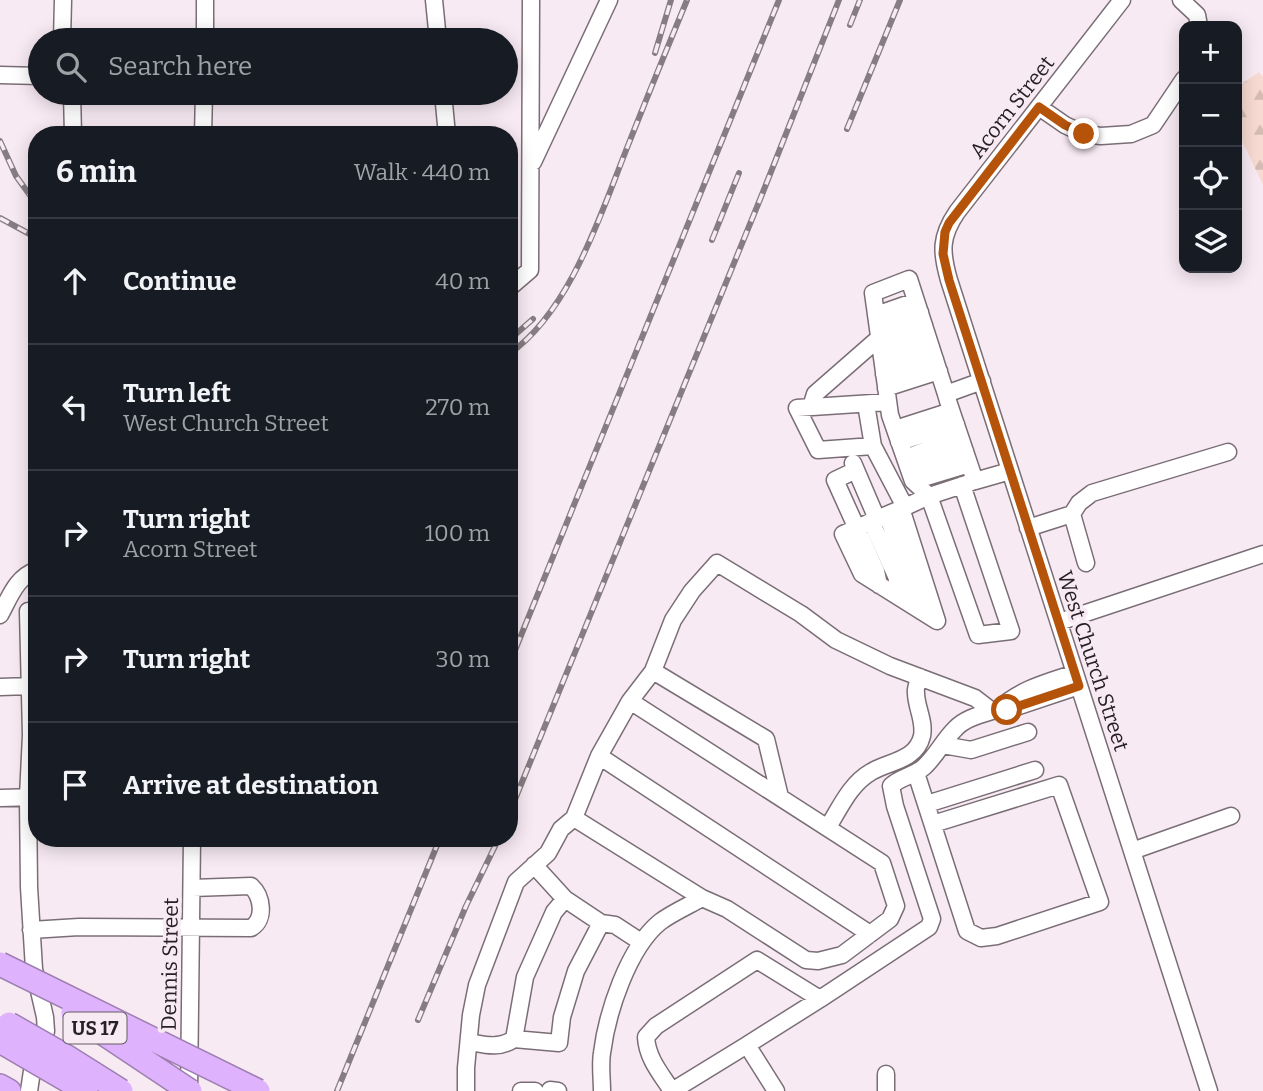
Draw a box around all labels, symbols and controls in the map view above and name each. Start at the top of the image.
map controls [1179,21,1242,273]
button: + [1179,21,1242,84]
search box [28,28,518,105]
icon: search [52,48,90,86]
street label: Acorn Street [964,50,1060,163]
text: Search here [108,51,252,82]
button: − [1179,84,1242,147]
route end [1068,118,1099,149]
button: locate [1179,147,1242,210]
text: 6 min [56,154,137,190]
text: Walk · 440 m [354,158,490,186]
button: layers [1179,210,1242,273]
icon: ahead [56,262,94,300]
text: Continue [123,266,237,297]
text: 40 m [435,267,490,295]
text: Turn left [123,378,231,409]
icon: left [56,388,94,426]
text: 270 m [425,393,490,421]
text: West Church Street [123,409,329,437]
text: Turn right [123,504,250,535]
icon: right [56,514,94,552]
text: 100 m [425,519,490,547]
text: Acorn Street [123,535,257,563]
street label: West Church Street [1052,568,1135,755]
icon: right [56,640,94,678]
text: Turn right [123,644,250,675]
text: 30 m [436,645,490,673]
route start [991,694,1022,725]
icon: arrive [56,766,94,804]
text: Arrive at destination [123,770,378,801]
street label: Dennis Street [156,897,184,1031]
road number: US 17 [64,1012,126,1044]

